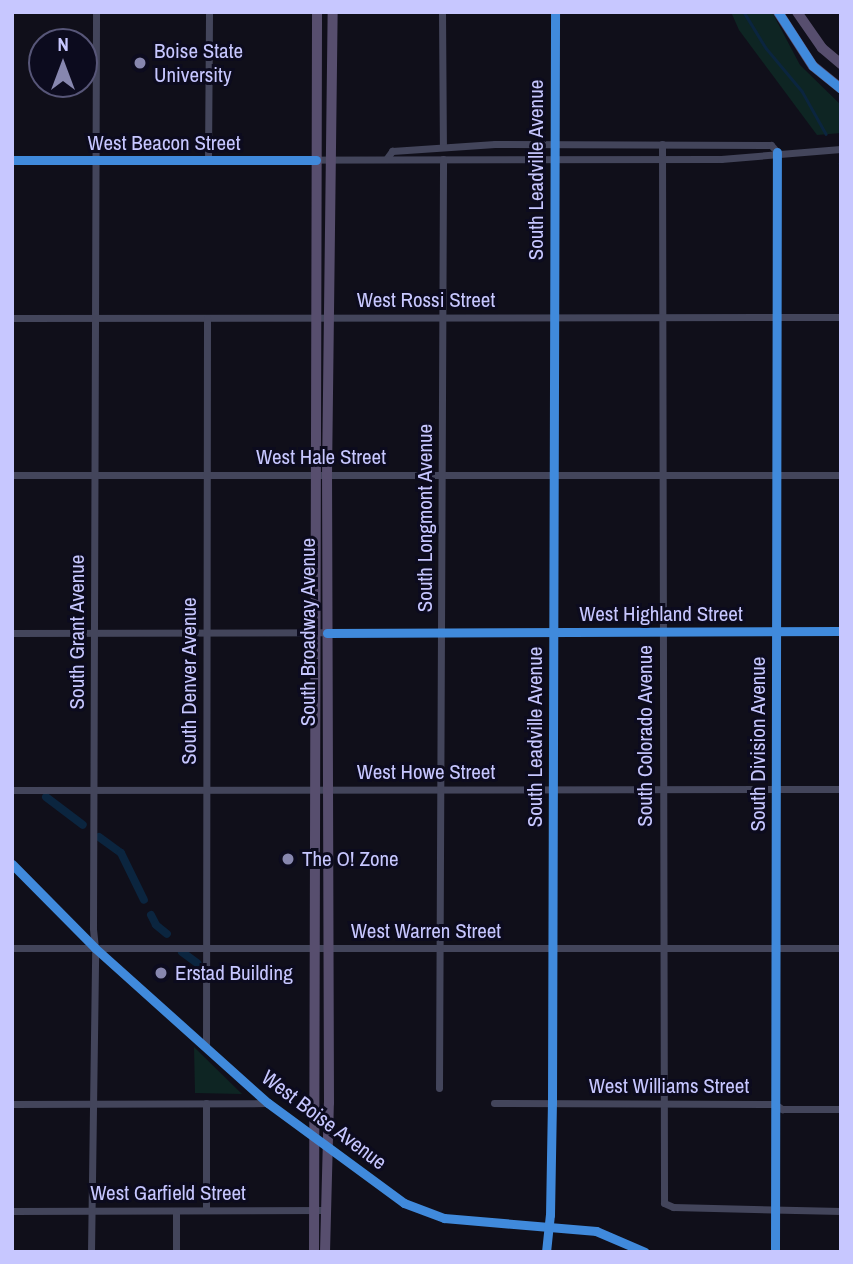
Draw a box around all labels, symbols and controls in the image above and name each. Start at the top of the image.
north arrow [28,28,98,98]
text: N [57,31,69,57]
place label: Boise State University [154,38,243,88]
marker: Boise State University [132,55,148,71]
street label: South Leadville Avenue [523,79,549,261]
street label: West Beacon Street [88,130,240,156]
street label: West Rossi Street [357,287,495,313]
street label: South Longmont Avenue [412,423,438,613]
street label: West Hale Street [256,444,386,470]
street label: South Broadway Avenue [295,537,321,727]
street label: South Grant Avenue [64,554,90,710]
street label: South Denver Avenue [176,597,202,765]
street label: West Highland Street [579,601,743,627]
street label: South Colorado Avenue [632,645,658,827]
street label: South Leadville Avenue [522,646,548,828]
street label: South Division Avenue [745,656,771,832]
street label: West Howe Street [357,759,495,785]
place label: The O! Zone [302,846,399,872]
marker: The O! Zone [280,851,296,867]
street label: West Warren Street [351,918,501,944]
place label: Erstad Building [175,960,293,986]
marker: Erstad Building [153,965,169,981]
street label: West Boise Avenue [256,1065,392,1175]
street label: West Williams Street [589,1073,749,1099]
street label: West Garfield Street [90,1180,246,1206]

